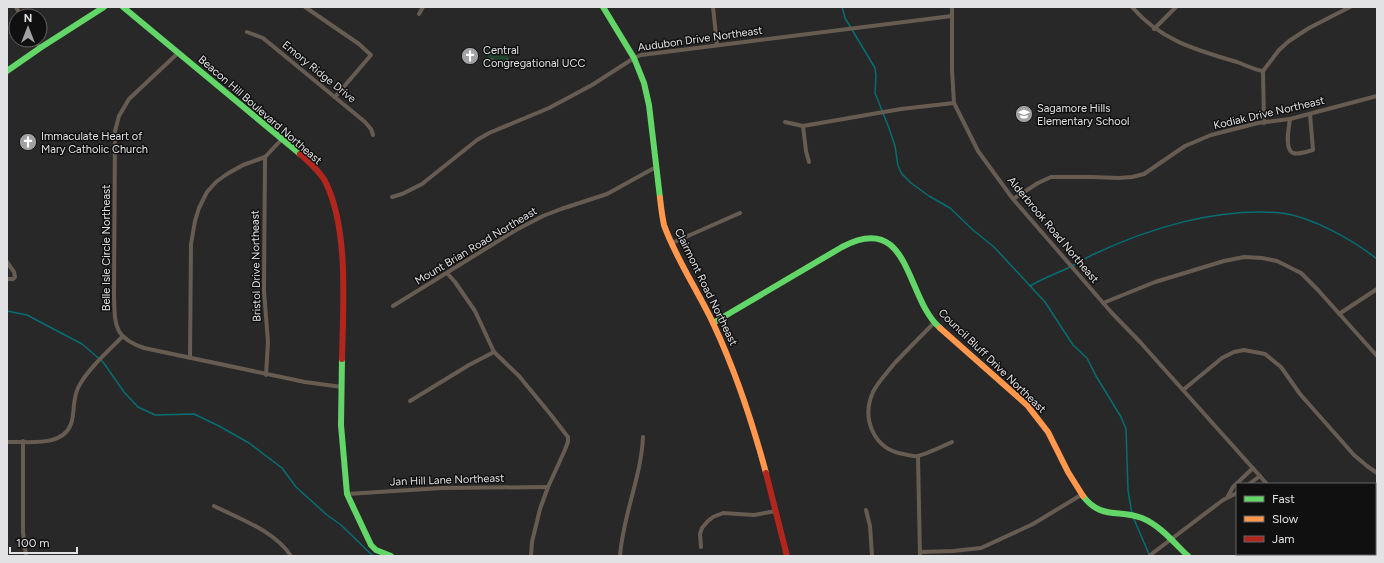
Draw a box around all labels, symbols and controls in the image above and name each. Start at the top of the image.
north arrow [8,8,48,48]
text: N [24,12,32,25]
street label: Audubon Drive Northeast [637,24,763,54]
street label: Emory Ridge Drive [280,38,358,106]
place label: Central Congregational UCC [483,44,585,70]
church icon: Central Congregational UCC [460,46,480,66]
street label: Beacon Hill Boulevard Northeast [196,53,324,167]
street label: Kodiak Drive Northeast [1212,94,1326,132]
place label: Sagamore Hills Elementary School [1037,102,1129,128]
school or university icon: Sagamore Hills Elementary School [1014,104,1034,124]
place label: Immaculate Heart of Mary Catholic Church [41,130,148,156]
church icon: Immaculate Heart of Mary Catholic Church [18,132,38,152]
street label: Alderbrook Road Northeast [1005,174,1101,286]
street label: Belle Isle Circle Northeast [100,185,113,311]
street label: Mount Brian Road Northeast [413,204,539,288]
street label: Bristol Drive Northeast [249,210,263,322]
street label: Clairmont Road Northeast [672,226,740,348]
street label: Council Bluff Drive Northeast [936,306,1048,416]
street label: Jan Hill Lane Northeast [390,472,504,488]
legend [1236,483,1376,555]
text: Fast [1272,492,1295,506]
text: Slow [1272,512,1299,526]
scale bar [10,529,77,555]
text: Jam [1272,532,1295,546]
text: 100 m [16,536,50,550]

